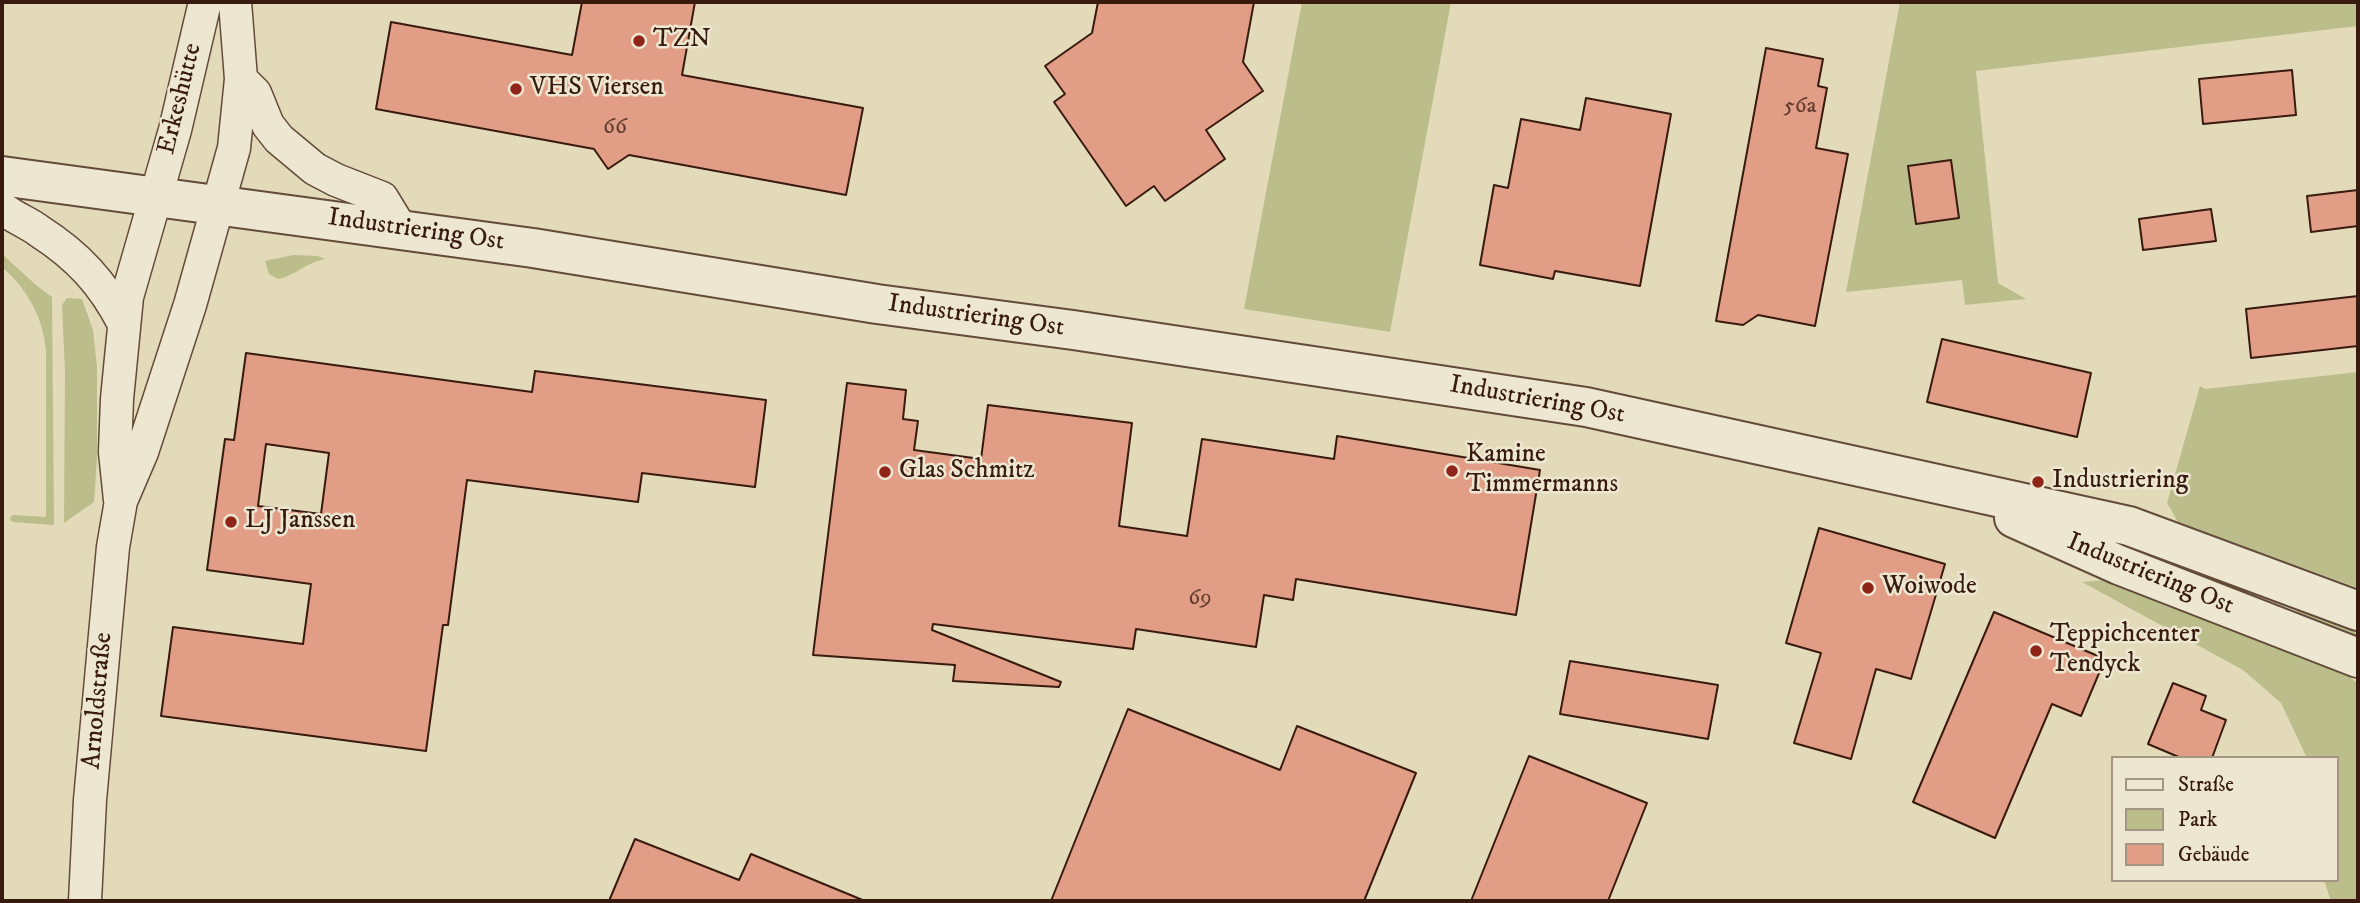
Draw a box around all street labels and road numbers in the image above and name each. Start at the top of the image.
street label: Erkeshütte [152,40,210,158]
street label: Industriering Ost [326,203,506,259]
street label: Industriering Ost [886,289,1066,345]
street label: Industriering Ost [1447,370,1627,432]
street label: Industriering Ost [2062,527,2238,623]
street label: Arnoldstraße [77,631,121,771]

